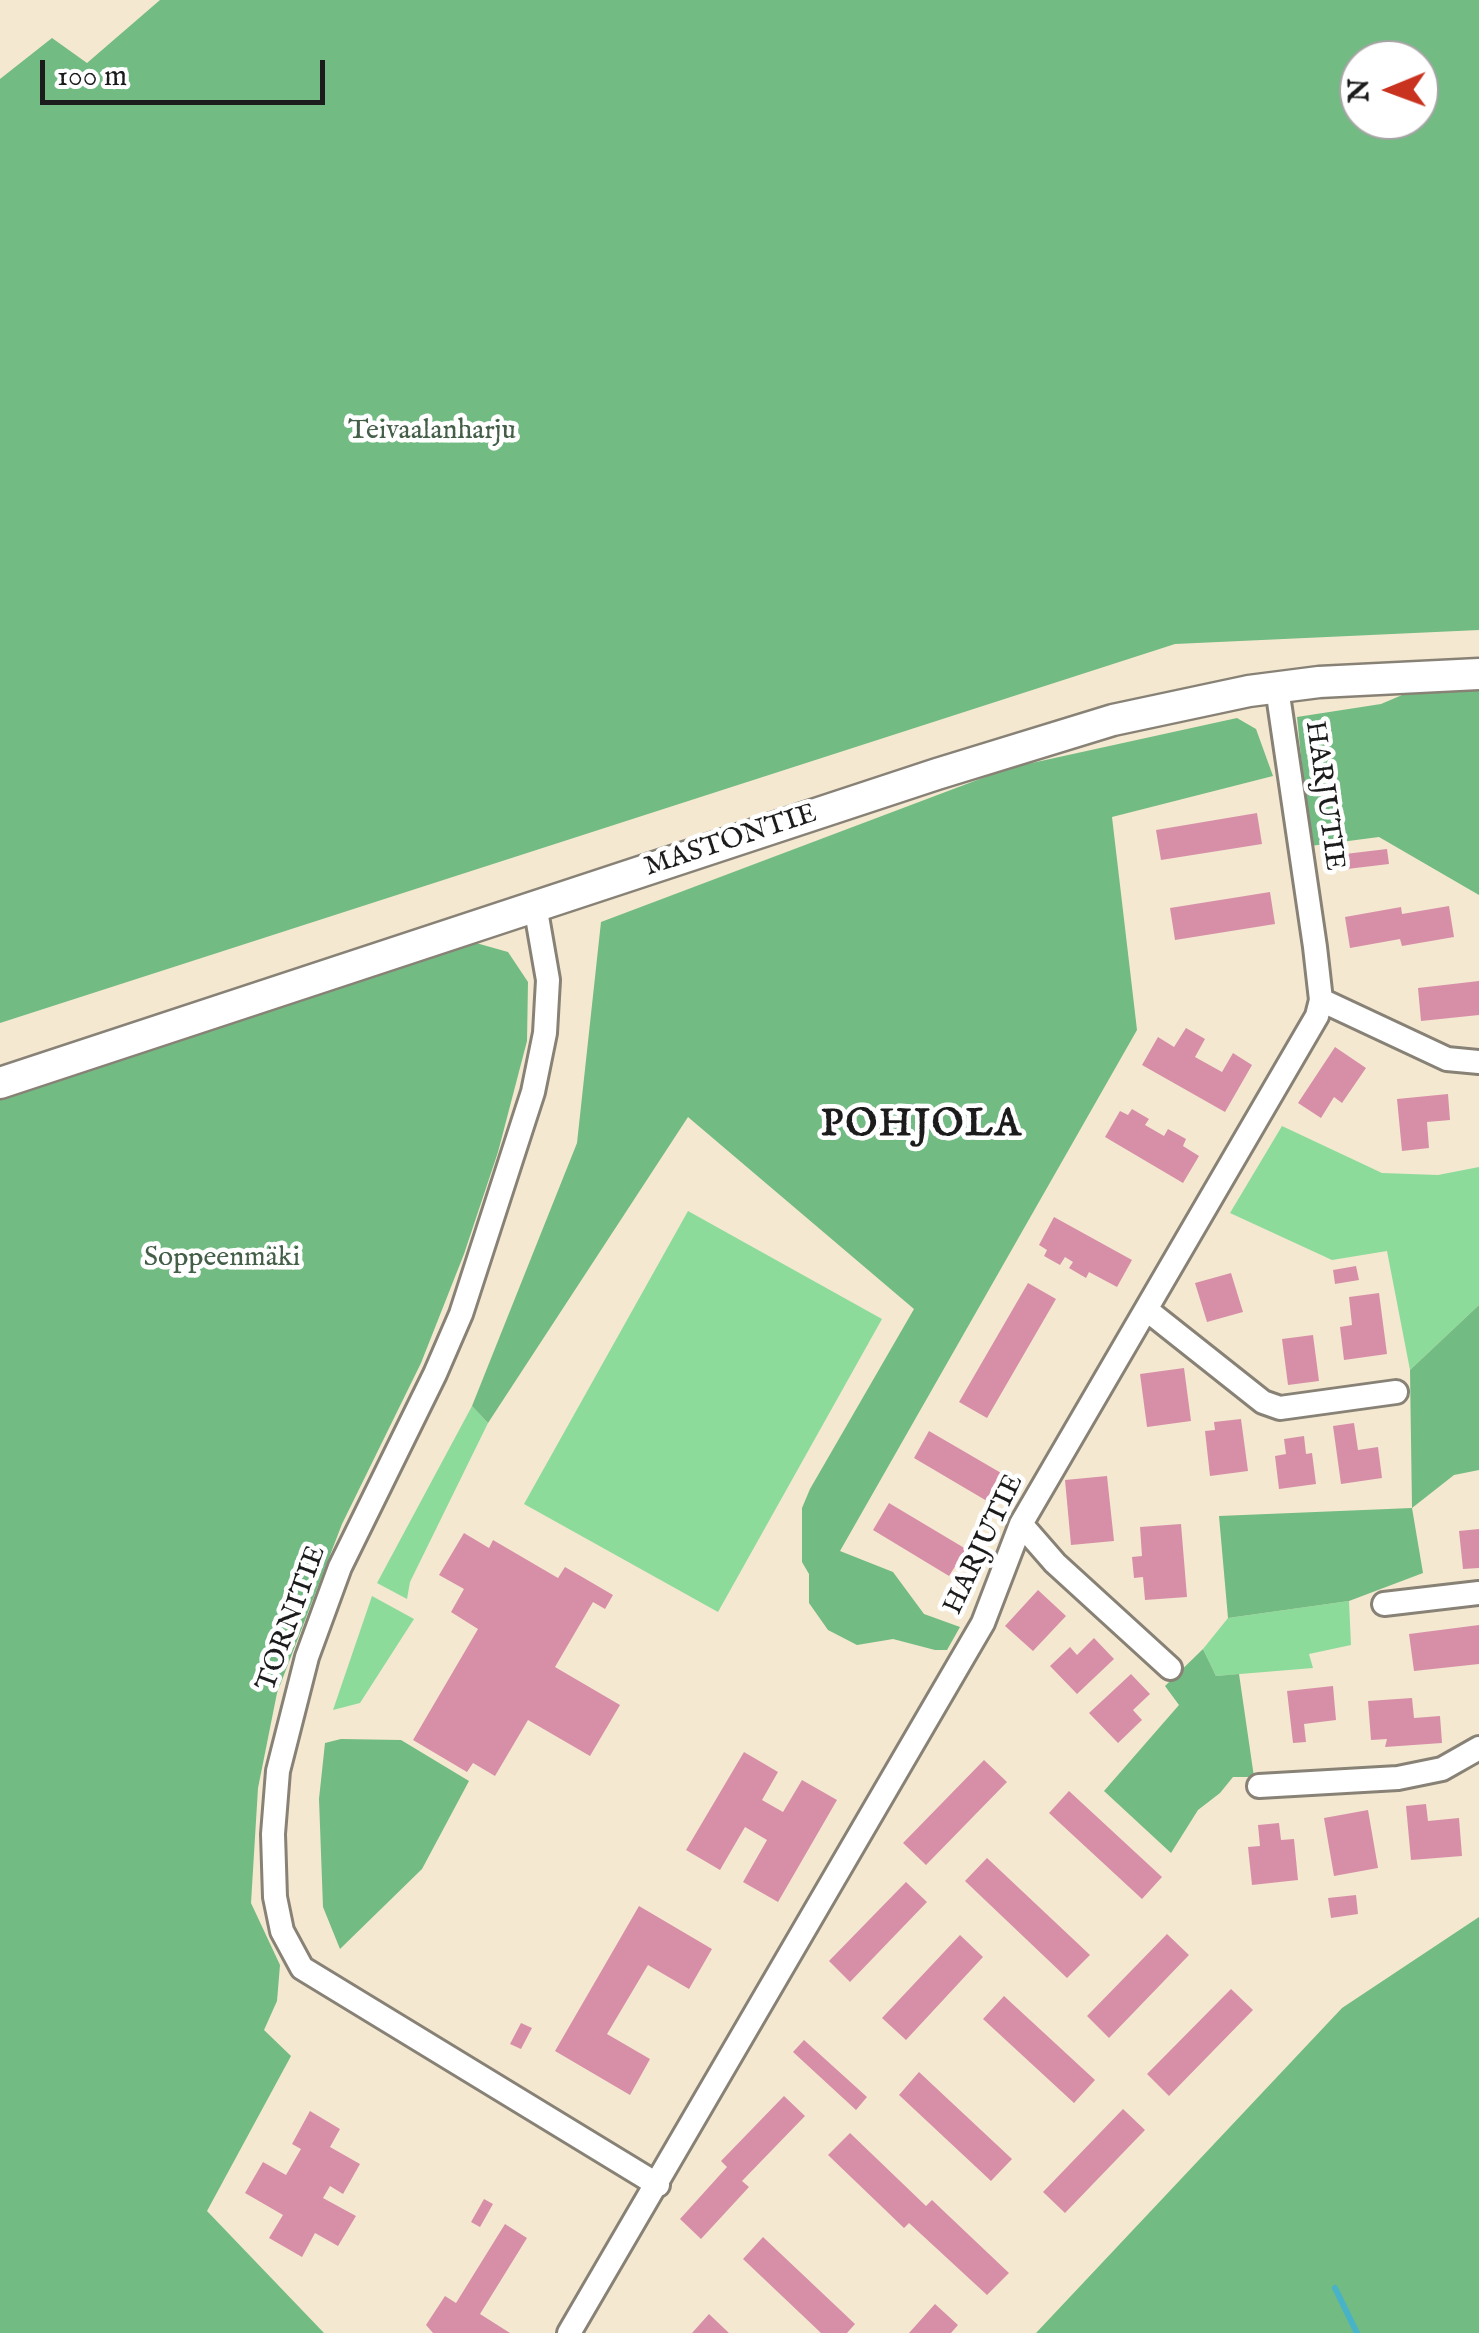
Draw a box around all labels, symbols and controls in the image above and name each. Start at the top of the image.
scale bar [45,40,330,102]
north arrow [1339,40,1439,140]
text: 100 m [57,58,127,96]
text: N [1343,78,1378,103]
park label: Teivaalanharju [348,415,516,449]
street label: HARJUTIE [1296,719,1350,873]
street label: MASTONTIE [641,798,821,886]
district label: POHJOLA [821,1104,1023,1150]
park label: Soppeenmäki [144,1242,300,1276]
street label: HARJUTIE [938,1470,1032,1620]
street label: TORNITIE [251,1542,335,1696]

